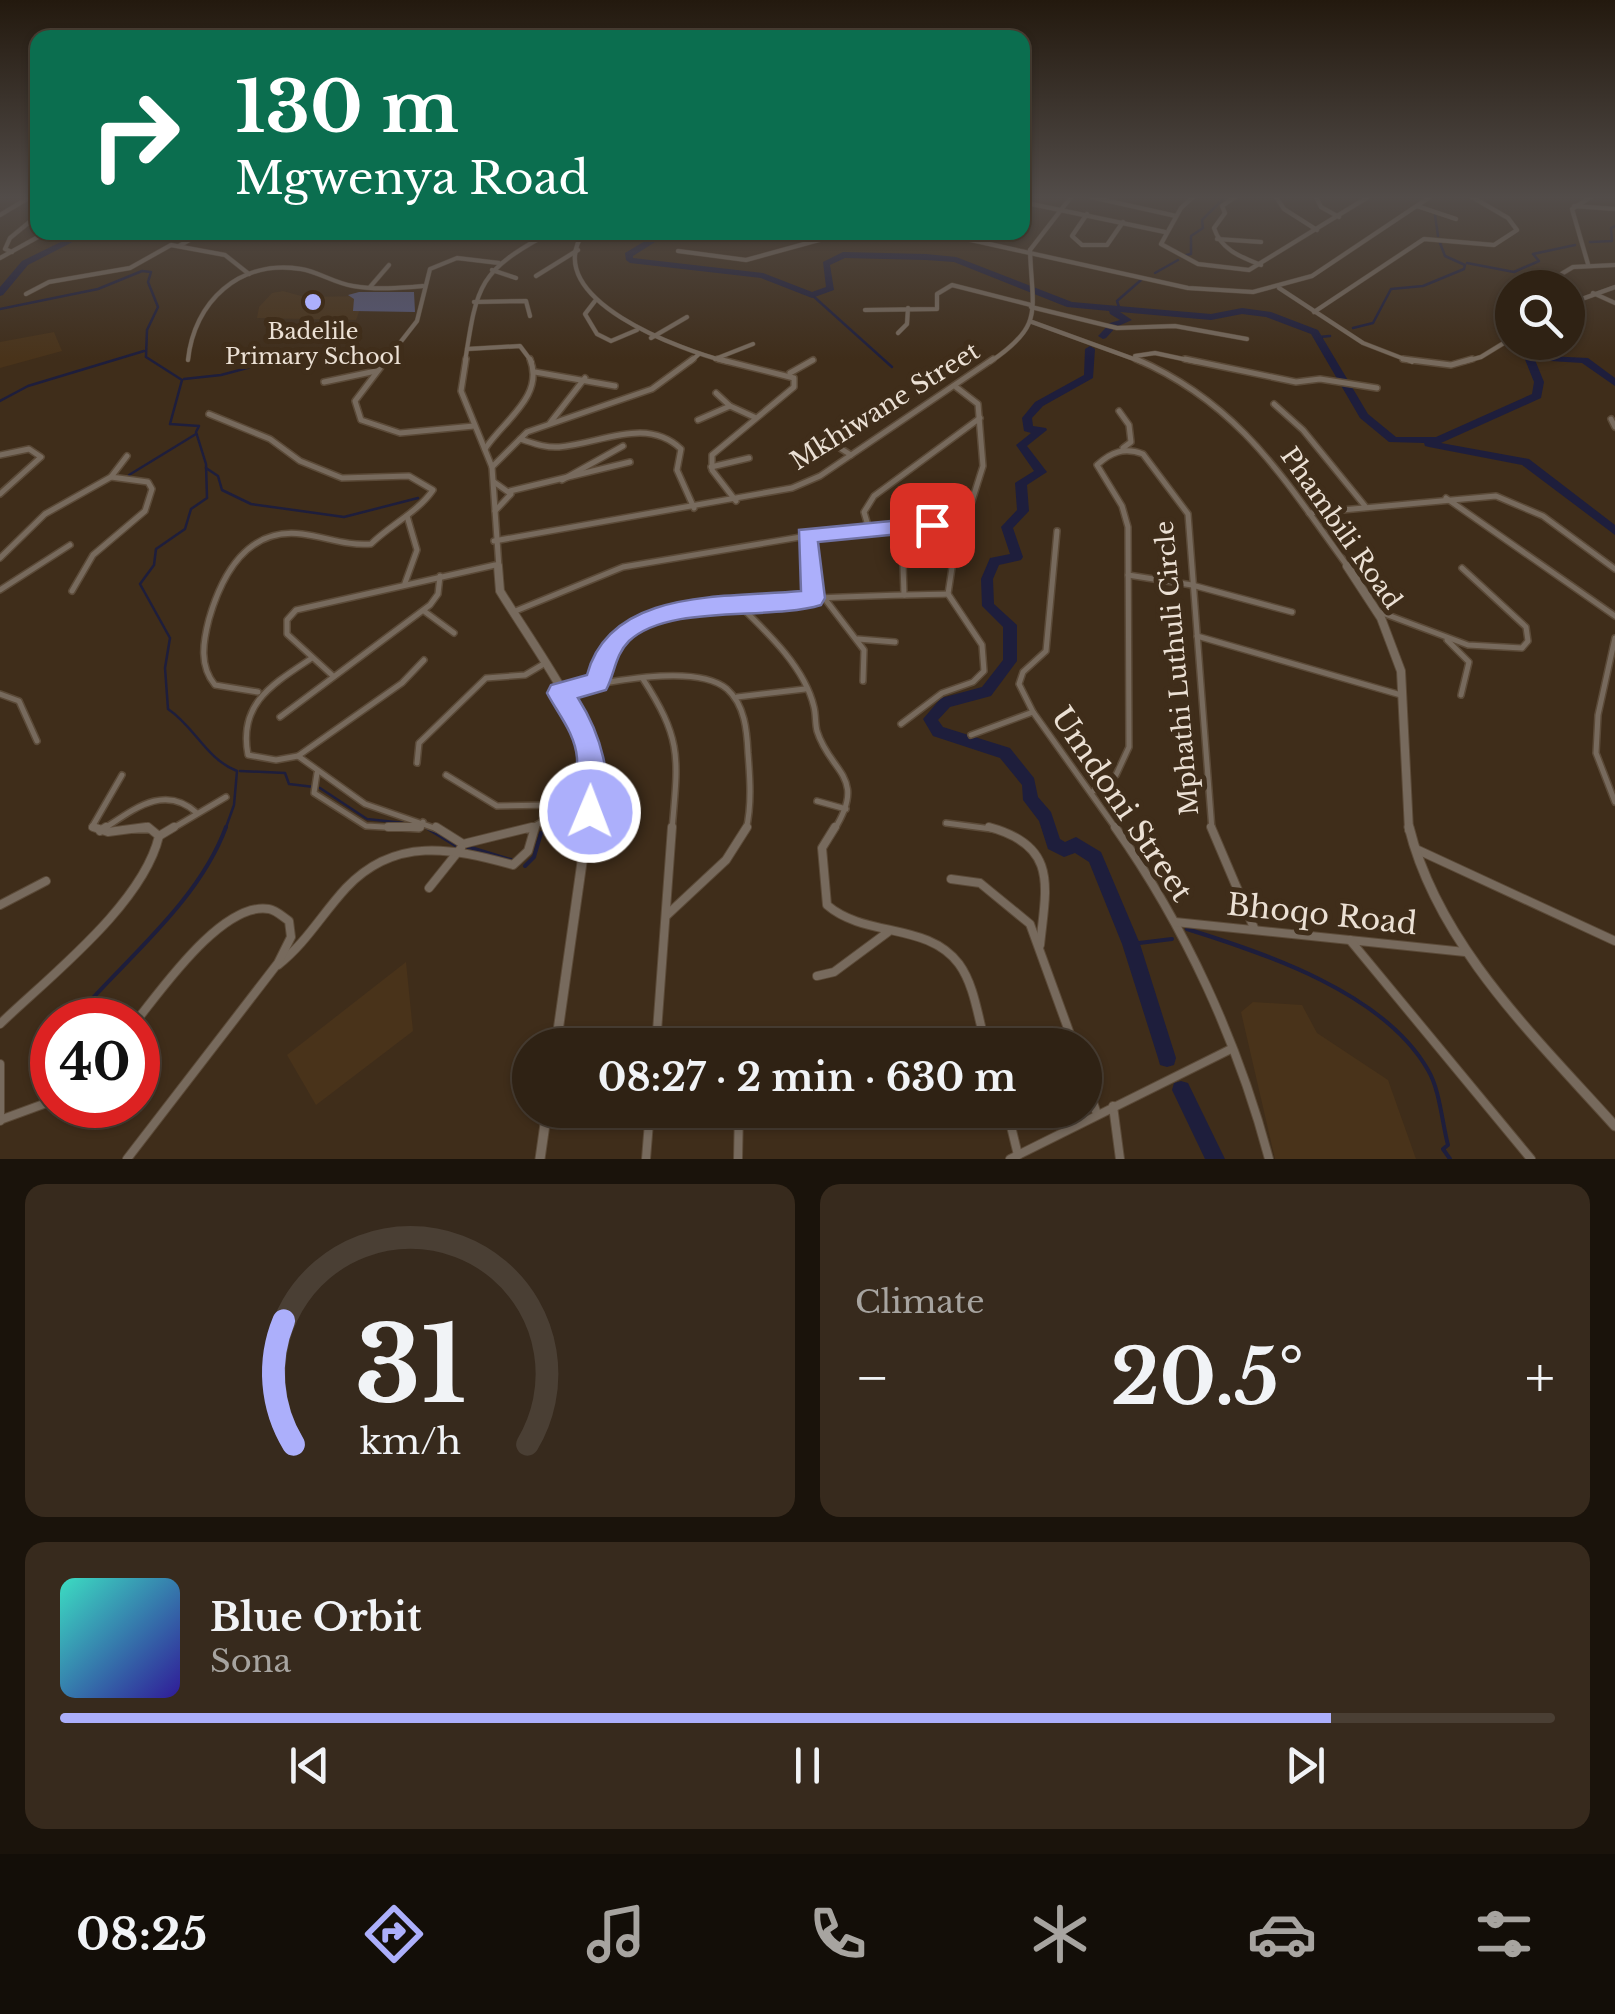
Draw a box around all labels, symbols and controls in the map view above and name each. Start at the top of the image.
text: 130 m [235,64,459,151]
icon: right [70,70,200,200]
text: Mgwenya Road [235,150,589,206]
map controls [1495,270,1585,360]
button: search [1495,270,1585,360]
marker: Badelile Primary School [302,291,324,313]
place label: Badelile Primary School [225,318,401,370]
street label: Mkhiwane Street [785,335,986,477]
street label: Phambili Road [1274,441,1408,615]
pin [890,483,975,568]
icon: arrive [905,498,960,553]
street label: Mphathi Luthuli Circle [1149,519,1205,817]
street label: Umdoni Street [1043,700,1201,909]
position arrow [538,760,642,864]
street label: Bhoqo Road [1225,886,1419,942]
speed limit sign: 40 [30,998,160,1128]
text: 08:27 · 2 min · 630 m [598,1054,1016,1101]
text: Climate [855,1282,984,1322]
text: 31 [354,1301,466,1430]
text: 20.5° [1111,1331,1304,1424]
text: − [855,1344,890,1412]
text: + [1525,1344,1555,1412]
text: km/h [359,1419,461,1464]
text: Blue Orbit [210,1594,421,1641]
text: Sona [210,1641,291,1681]
icon: previous [282,1738,337,1793]
icon: pause [780,1738,835,1793]
icon: next [1278,1738,1333,1793]
icon: directions [359,1899,429,1969]
icon: music [581,1899,651,1969]
icon: phone [803,1899,873,1969]
icon: climate [1025,1899,1095,1969]
icon: car [1247,1899,1317,1969]
icon: filters [1469,1899,1539,1969]
text: 08:25 [76,1906,207,1962]

